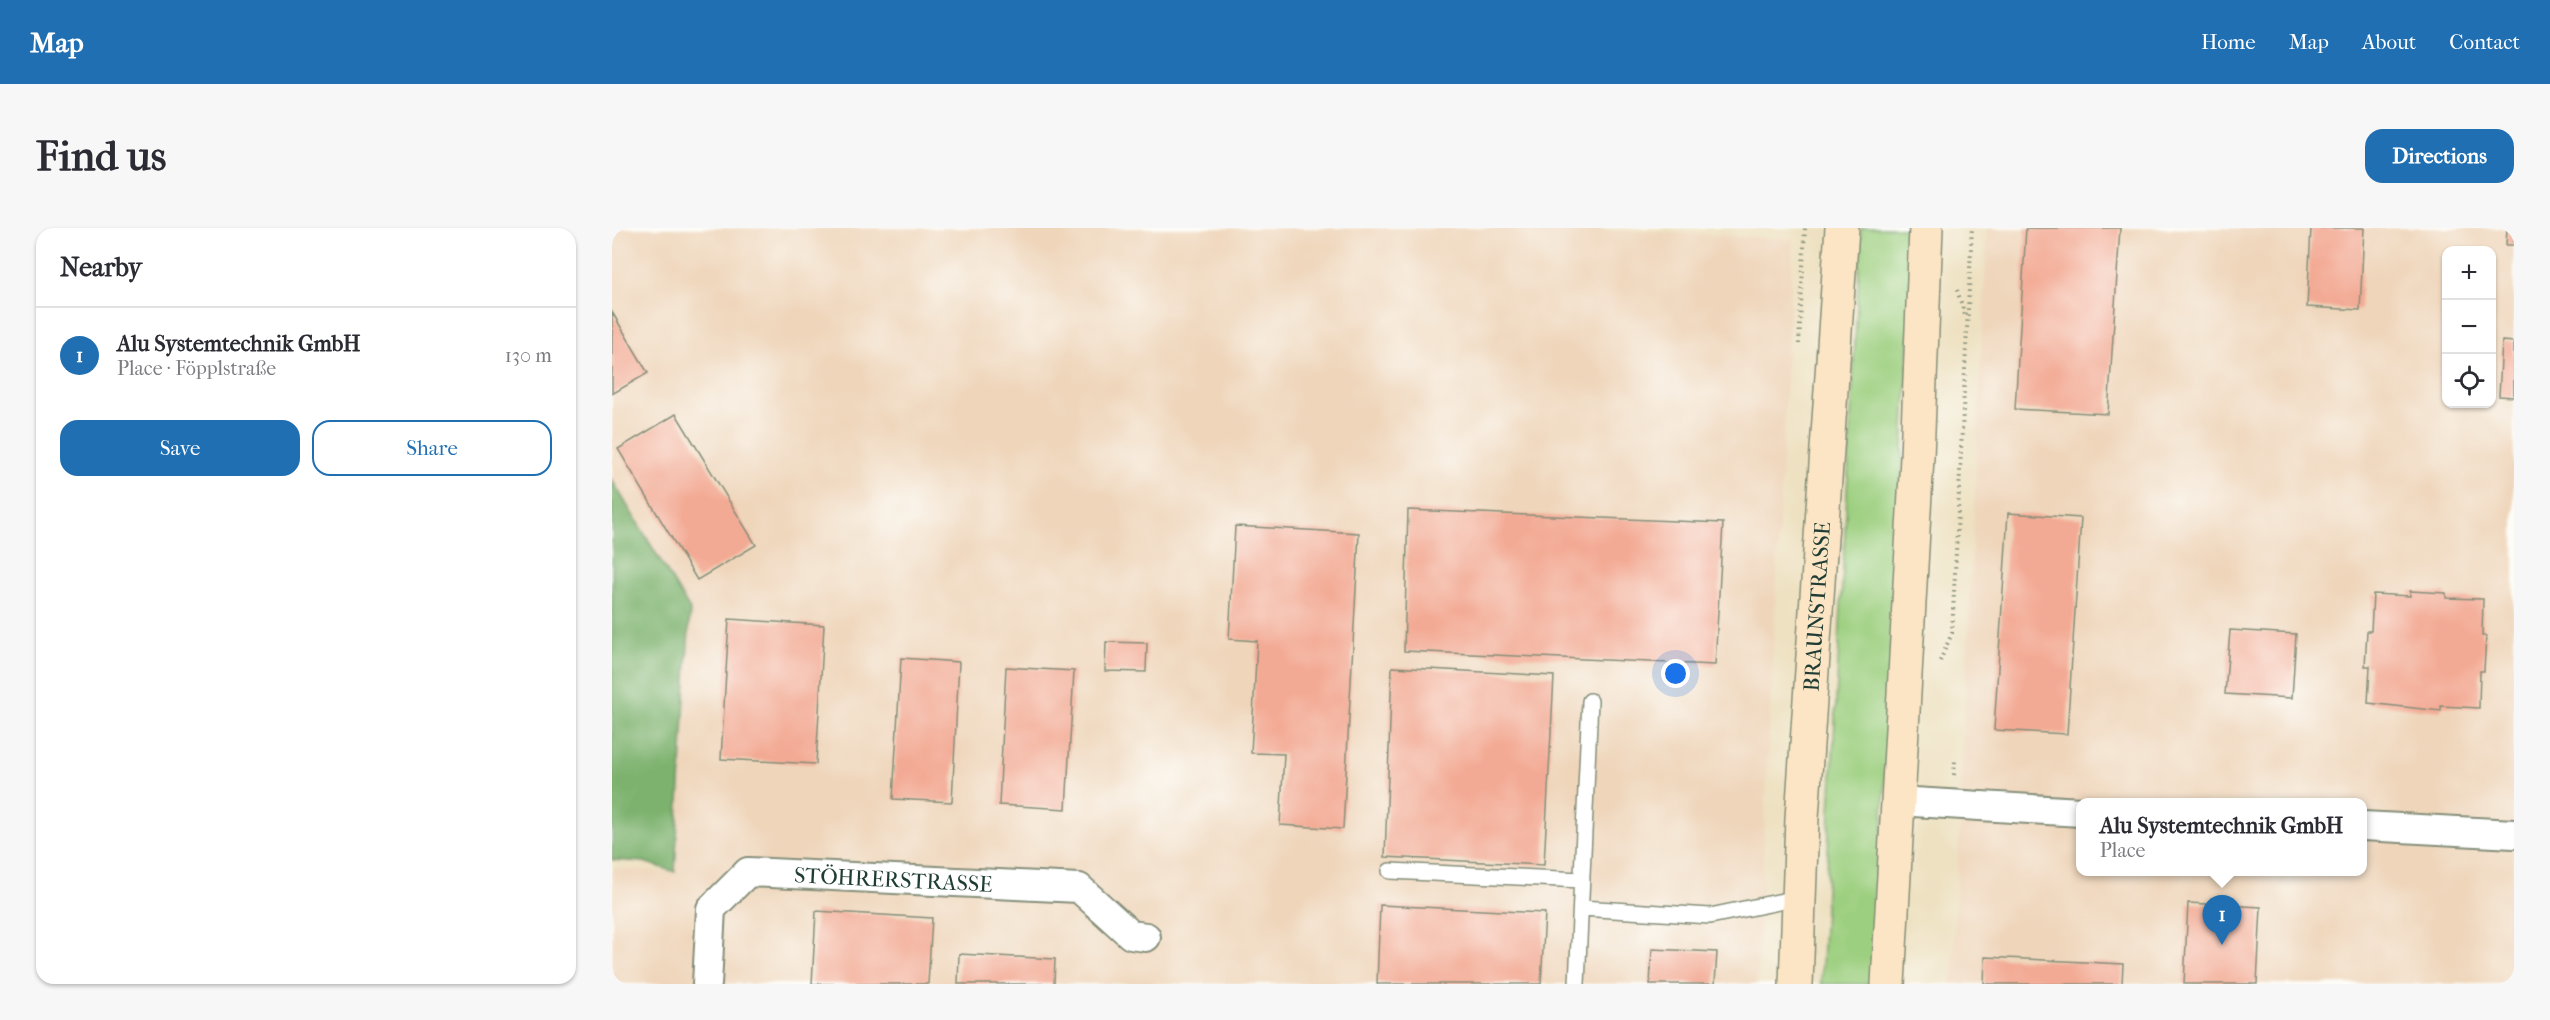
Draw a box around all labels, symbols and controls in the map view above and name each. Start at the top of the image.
text: Map [30,26,84,59]
text: Home [2201,30,2256,54]
text: Map [2289,30,2329,54]
text: About [2362,30,2416,54]
text: Contact [2449,30,2520,54]
button: Directions [2365,129,2514,183]
text: Find us [36,132,166,181]
map controls [2442,246,2496,408]
button: + [2442,246,2496,300]
text: Nearby [60,252,142,283]
button: − [2442,300,2496,354]
text: Alu Systemtechnik GmbH [117,331,360,357]
text: 1 [76,344,83,367]
text: 130 m [505,344,552,367]
button: locate [2442,354,2496,408]
text: Place · Föpplstraße [117,357,276,380]
button: Save [60,420,300,476]
button: Share [312,420,552,476]
street label: BRAUNSTRASSE [1799,521,1836,692]
your location [1661,659,1690,688]
popup [2076,798,2367,876]
text: Alu Systemtechnik GmbH [2100,813,2343,839]
text: Place [2100,839,2145,862]
street label: STÖHRERSTRASSE [793,862,993,898]
pin: 1 [2202,896,2242,945]

